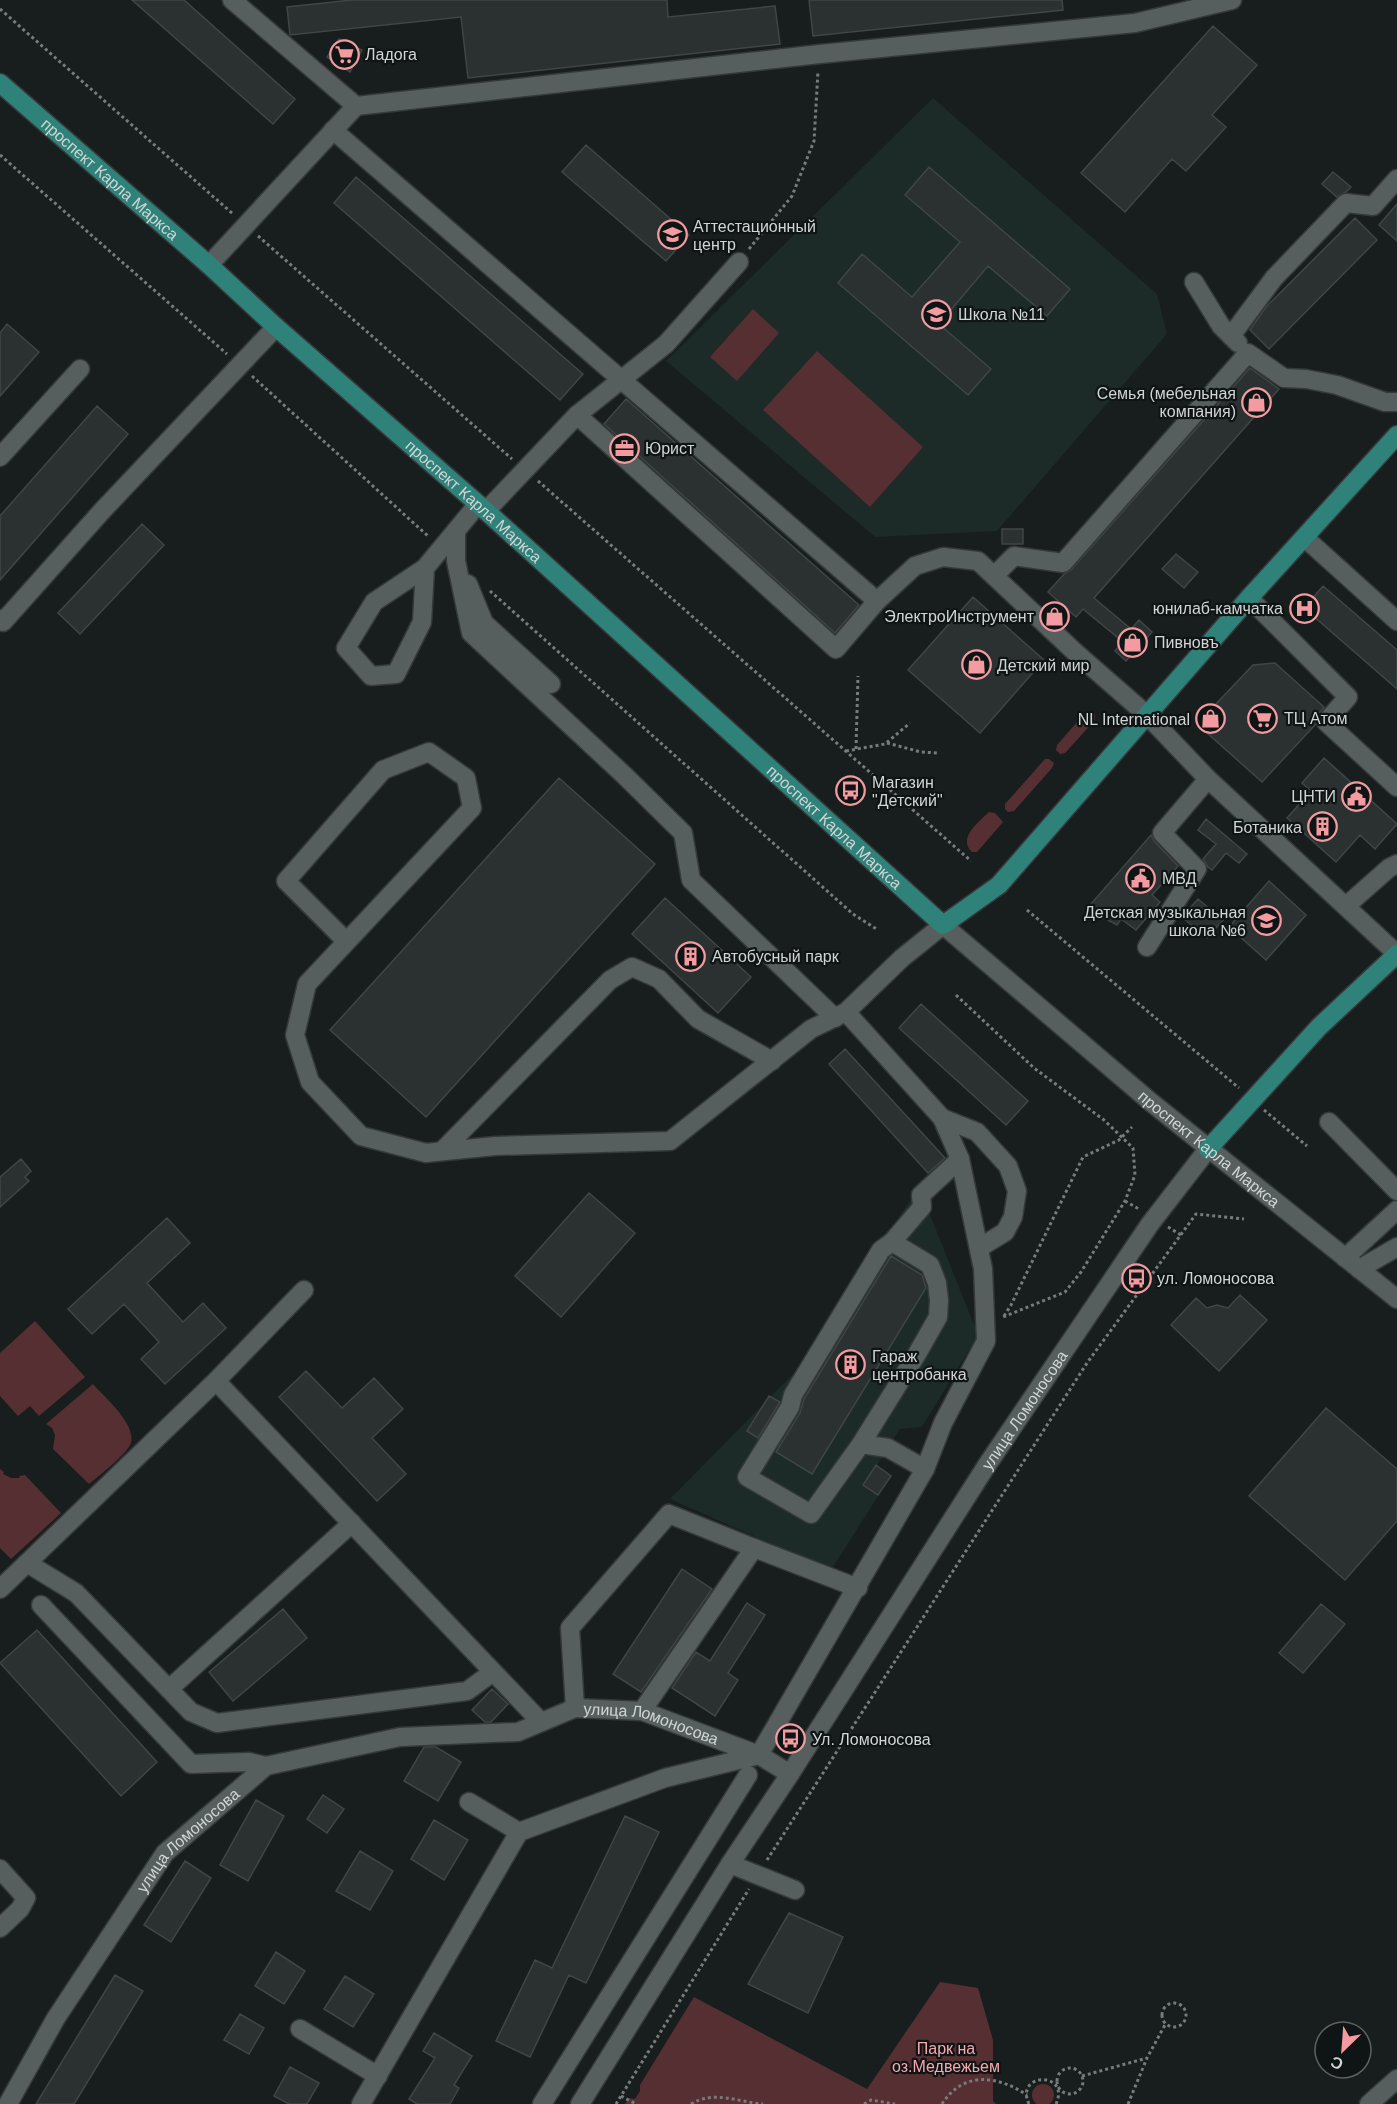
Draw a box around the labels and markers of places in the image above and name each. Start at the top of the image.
supermarket icon: Ладога [328,38,360,70]
place label: Ладога [365,46,417,63]
place label: Аттестационный центр [693,218,816,253]
school or university icon: Аттестационный центр [656,219,688,251]
school or university icon: Школа №11 [921,298,953,330]
place label: Школа №11 [958,306,1045,323]
place label: Семья (мебельная компания) [1097,385,1236,420]
shop icon: Семья (мебельная компания) [1241,386,1273,418]
office icon: Юрист [608,432,640,464]
place label: Юрист [645,440,695,457]
hospital icon: юнилаб-камчатка [1288,592,1320,624]
shop icon: ЭлектроИнструмент [1039,600,1071,632]
place label: юнилаб-камчатка [1153,600,1283,617]
place label: ЭлектроИнструмент [884,608,1035,625]
shop icon: Пивновъ [1117,626,1149,658]
place label: Пивновъ [1154,634,1219,651]
shop icon: Детский мир [960,649,992,681]
place label: Детский мир [997,657,1090,674]
supermarket icon: ТЦ Атом [1247,702,1279,734]
shop icon: NL International [1195,703,1227,735]
place label: ТЦ Атом [1284,710,1347,727]
place label: NL International [1078,711,1190,728]
place label: Магазин "Детский" [872,774,943,809]
bus stop icon: Магазин "Детский" [835,775,867,807]
public building icon: ЦНТИ [1341,780,1373,812]
place label: ЦНТИ [1291,788,1336,805]
building icon: Ботаника [1307,811,1339,843]
place label: Ботаника [1233,819,1302,836]
public building icon: МВД [1125,862,1157,894]
place label: МВД [1162,870,1197,887]
place label: Детская музыкальная школа №6 [1084,904,1246,939]
school or university icon: Детская музыкальная школа №6 [1251,905,1283,937]
building icon: Автобусный парк [675,940,707,972]
place label: Автобусный парк [712,948,840,965]
bus stop icon: ул. Ломоносова [1120,1262,1152,1294]
place label: ул. Ломоносова [1157,1270,1274,1287]
place label: Гараж центробанка [872,1348,967,1383]
building icon: Гараж центробанка [835,1349,867,1381]
bus stop icon: Ул. Ломоносова [775,1723,807,1755]
place label: Ул. Ломоносова [812,1731,931,1748]

